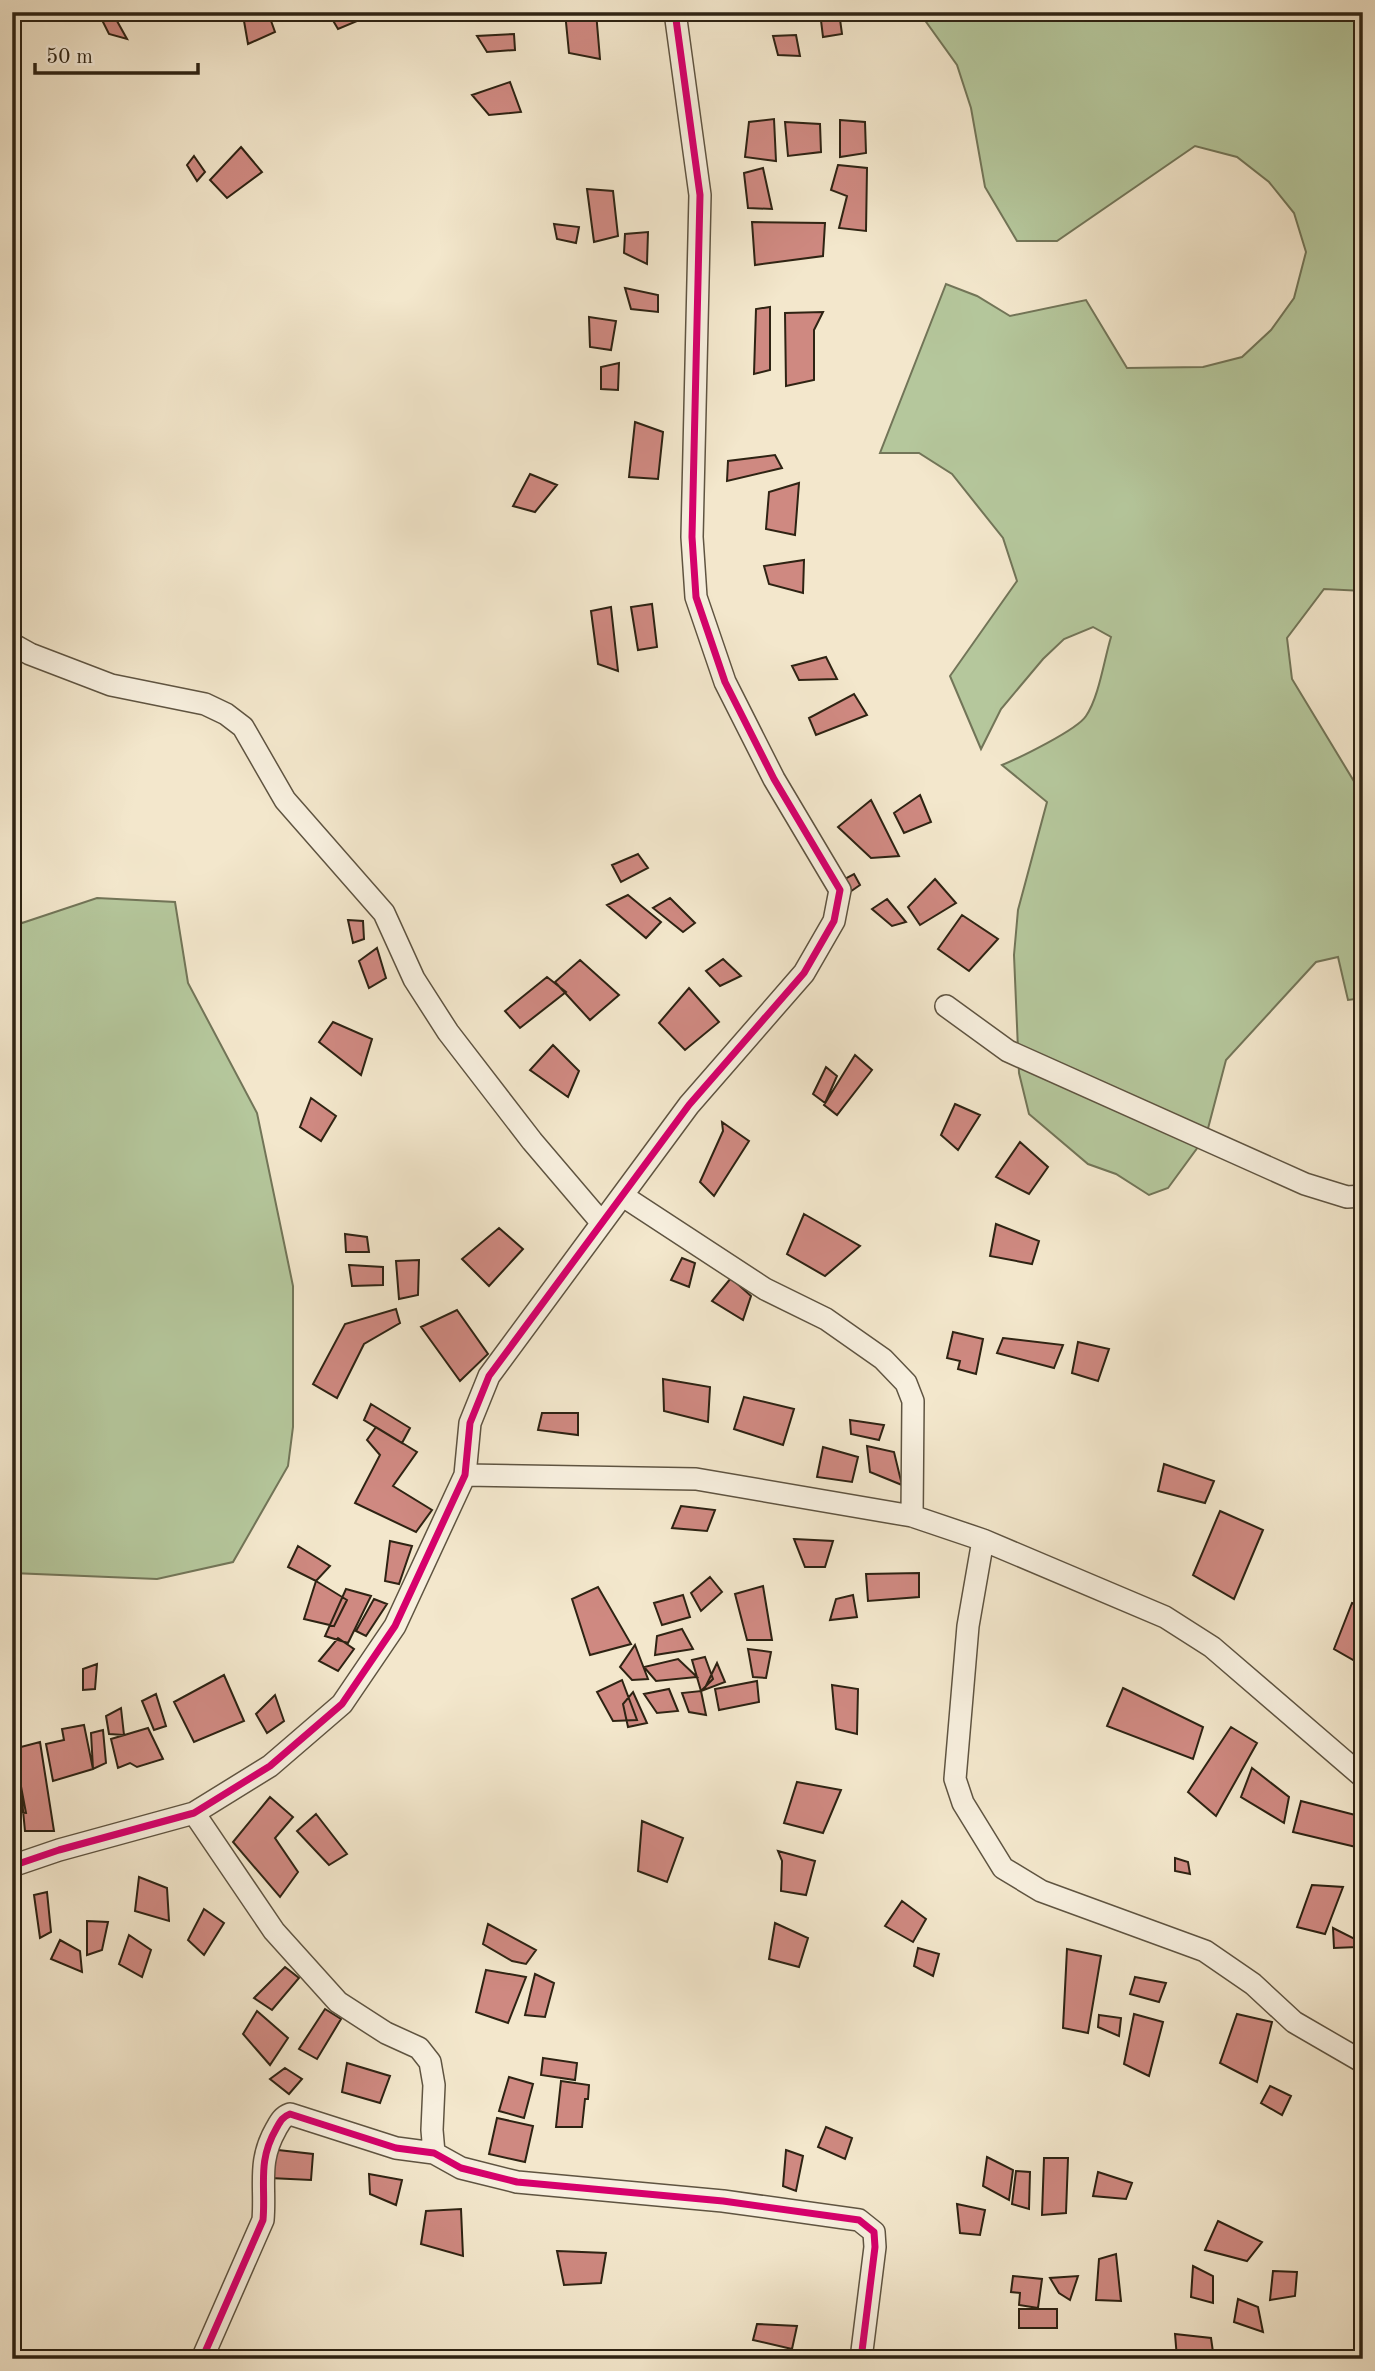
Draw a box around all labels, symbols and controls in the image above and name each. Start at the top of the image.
scale bar [35,32,198,76]
text: 50 m [46,47,93,68]

